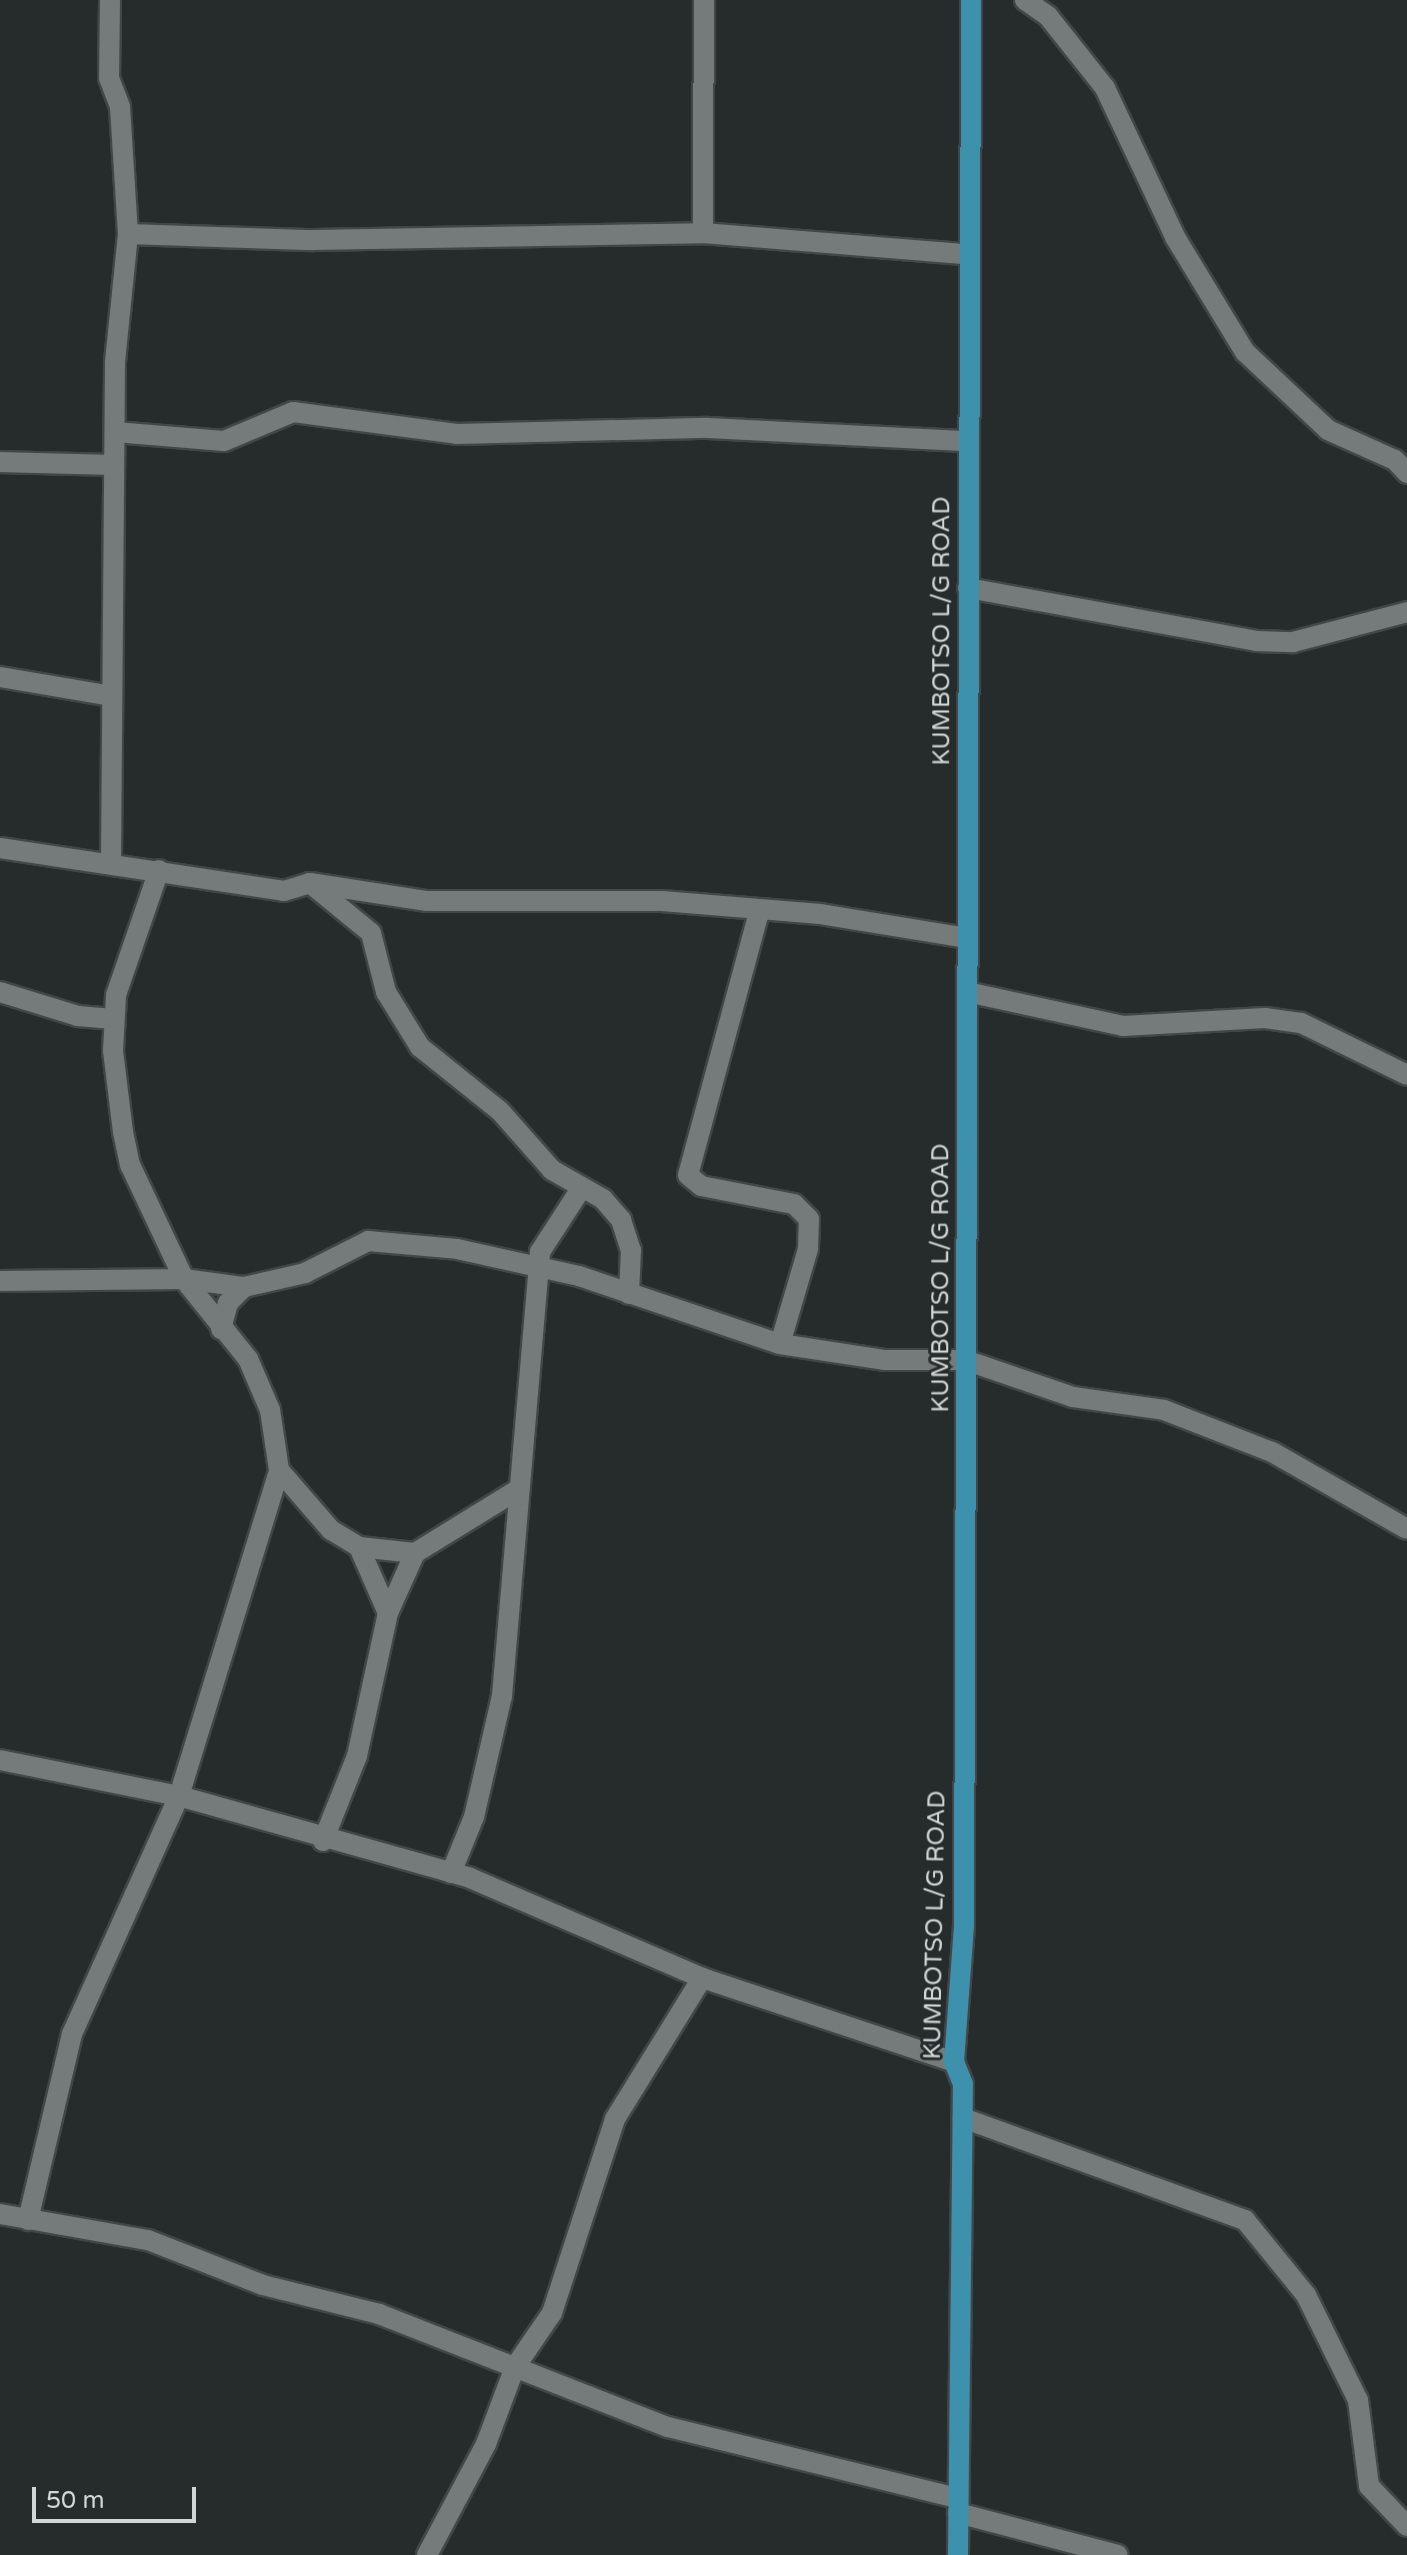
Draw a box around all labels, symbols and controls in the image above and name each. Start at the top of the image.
street label: KUMBOTSO L/G ROAD [928,496,956,766]
street label: KUMBOTSO L/G ROAD [927,1143,955,1413]
street label: KUMBOTSO L/G ROAD [918,1790,952,2060]
scale bar [36,2471,200,2521]
text: 50 m [46,2486,104,2515]

